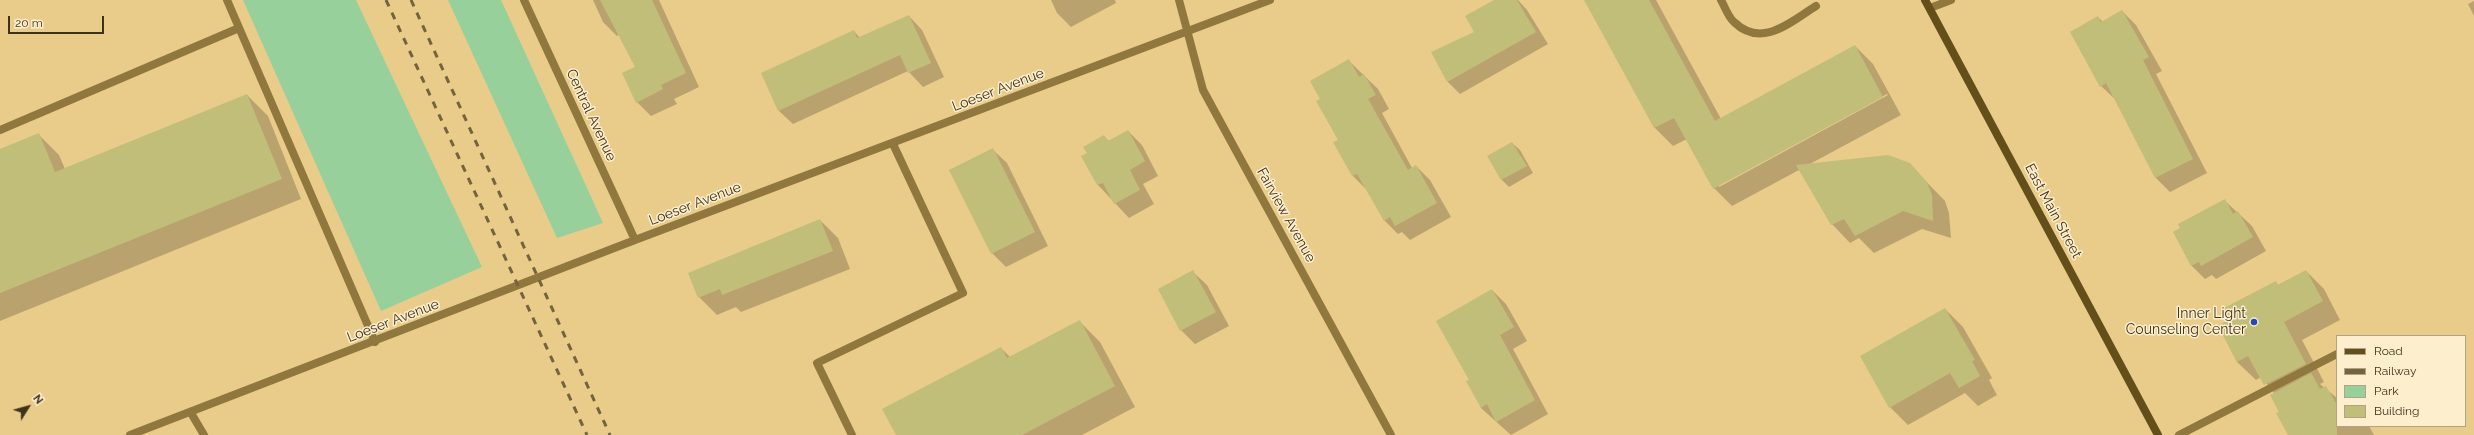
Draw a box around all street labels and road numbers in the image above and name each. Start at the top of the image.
street label: Loeser Avenue [950,65,1046,115]
street label: Central Avenue [562,66,620,164]
street label: East Main Street [2021,161,2085,261]
street label: Fairview Avenue [1253,165,1319,265]
street label: Loeser Avenue [647,179,743,229]
street label: Loeser Avenue [345,296,441,346]

